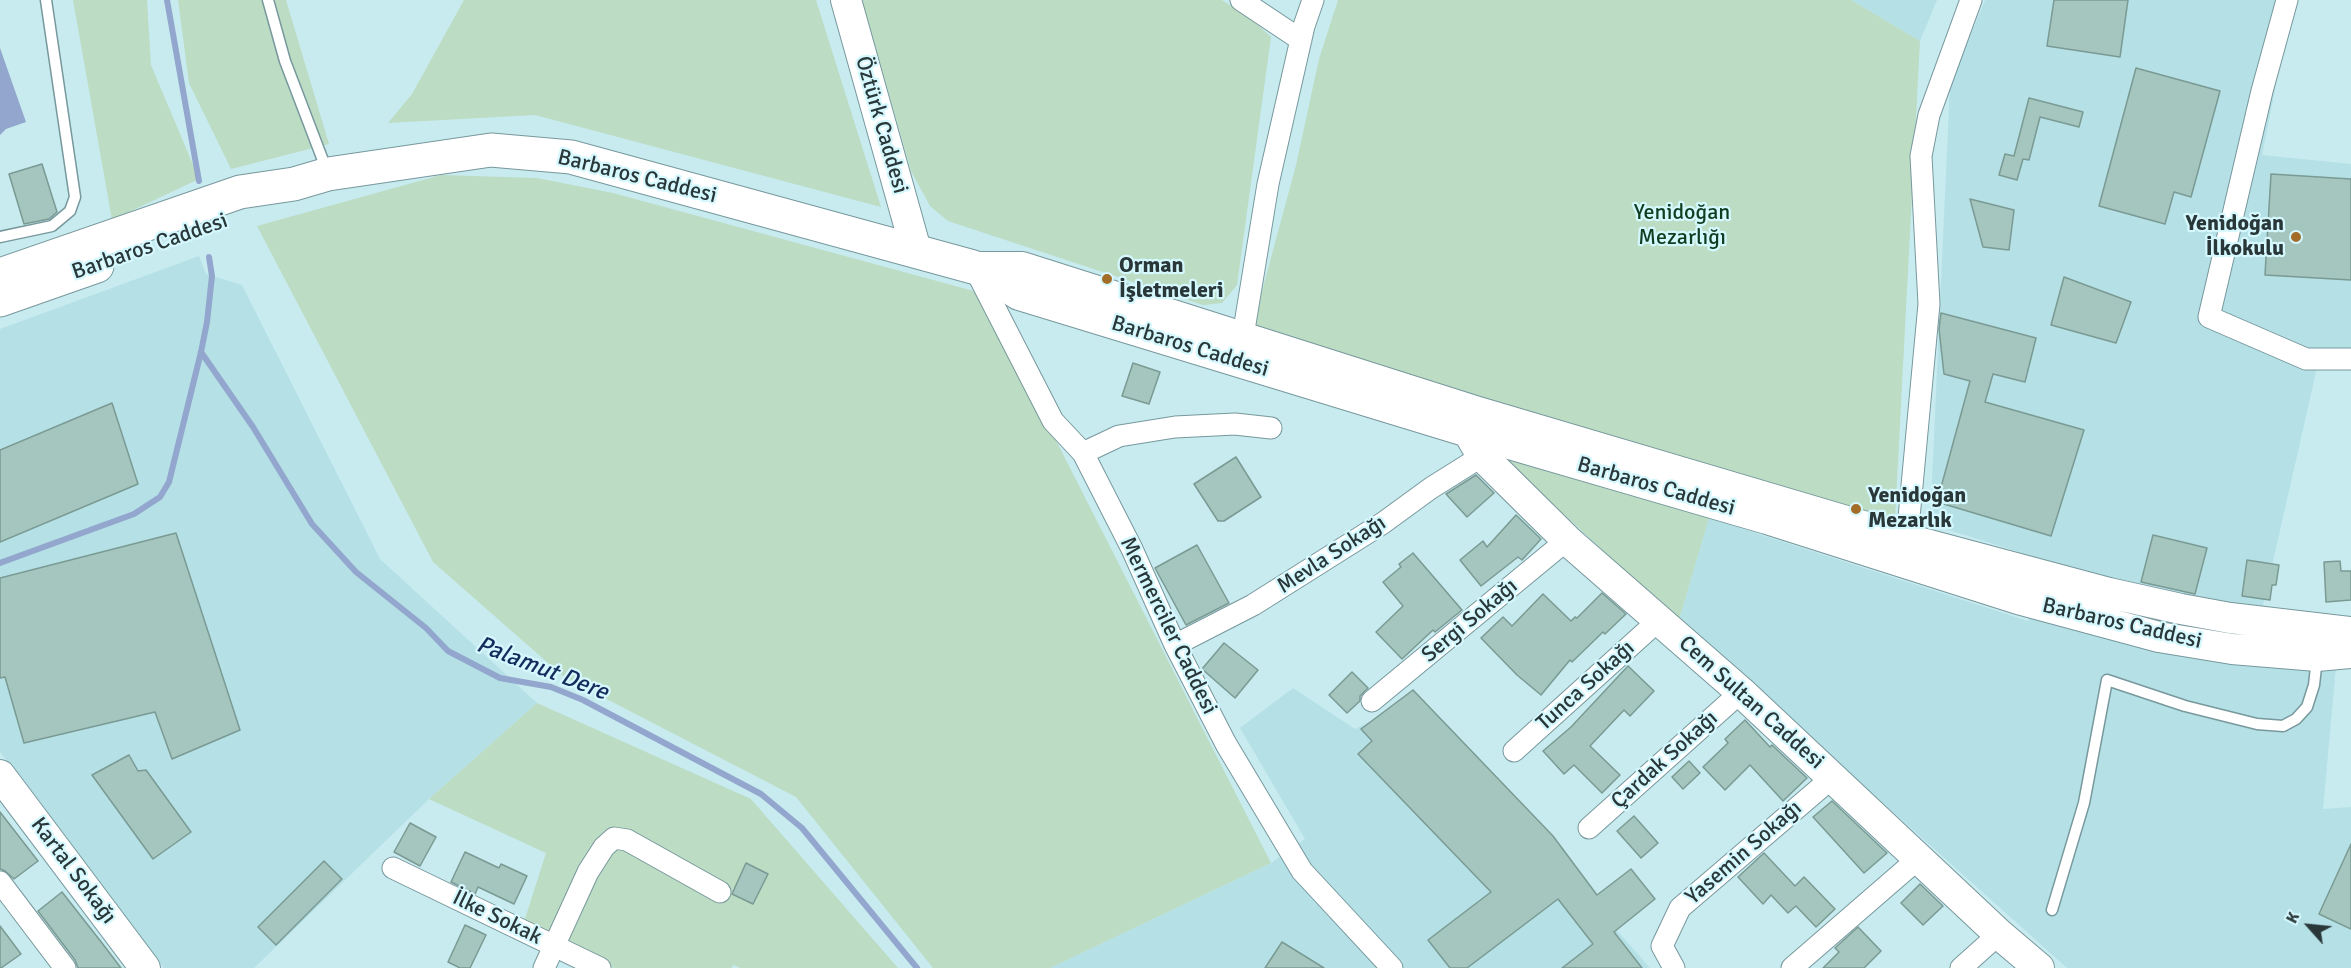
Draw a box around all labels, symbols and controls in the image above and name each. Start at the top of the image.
street label: Öztürk Caddesi [849,53,913,197]
street label: Barbaros Caddesi [555,144,719,210]
park label: Yenidoğan Mezarlığı [1634,200,1730,252]
street label: Barbaros Caddesi [69,208,231,286]
place label: Yenidoğan İlkokulu [2186,211,2284,262]
marker: Yenidoğan İlkokulu [2289,230,2303,244]
place label: Orman İşletmeleri [1119,253,1224,304]
marker: Orman İşletmeleri [1100,272,1114,286]
street label: Barbaros Caddesi [1108,311,1272,383]
street label: Barbaros Caddesi [1574,452,1738,522]
place label: Yenidoğan Mezarlık [1868,483,1966,534]
marker: Yenidoğan Mezarlık [1849,502,1863,516]
street label: Mevla Sokağı [1273,510,1391,600]
street label: Mermerciler Caddesi [1114,533,1222,719]
street label: Sergi Sokağı [1417,573,1523,669]
street label: Barbaros Caddesi [2040,593,2204,655]
water label: Palamut Dere [472,631,612,707]
street label: Cem Sultan Caddesi [1673,631,1829,775]
street label: Tunca Sokağı [1532,635,1640,737]
street label: Çardak Sokağı [1606,705,1724,815]
street label: Yasemin Sokağı [1680,795,1808,911]
street label: Kartal Sokağı [24,813,122,929]
street label: İlke Sokak [448,885,546,951]
north arrow [2279,896,2339,956]
text: K [2282,909,2304,927]

